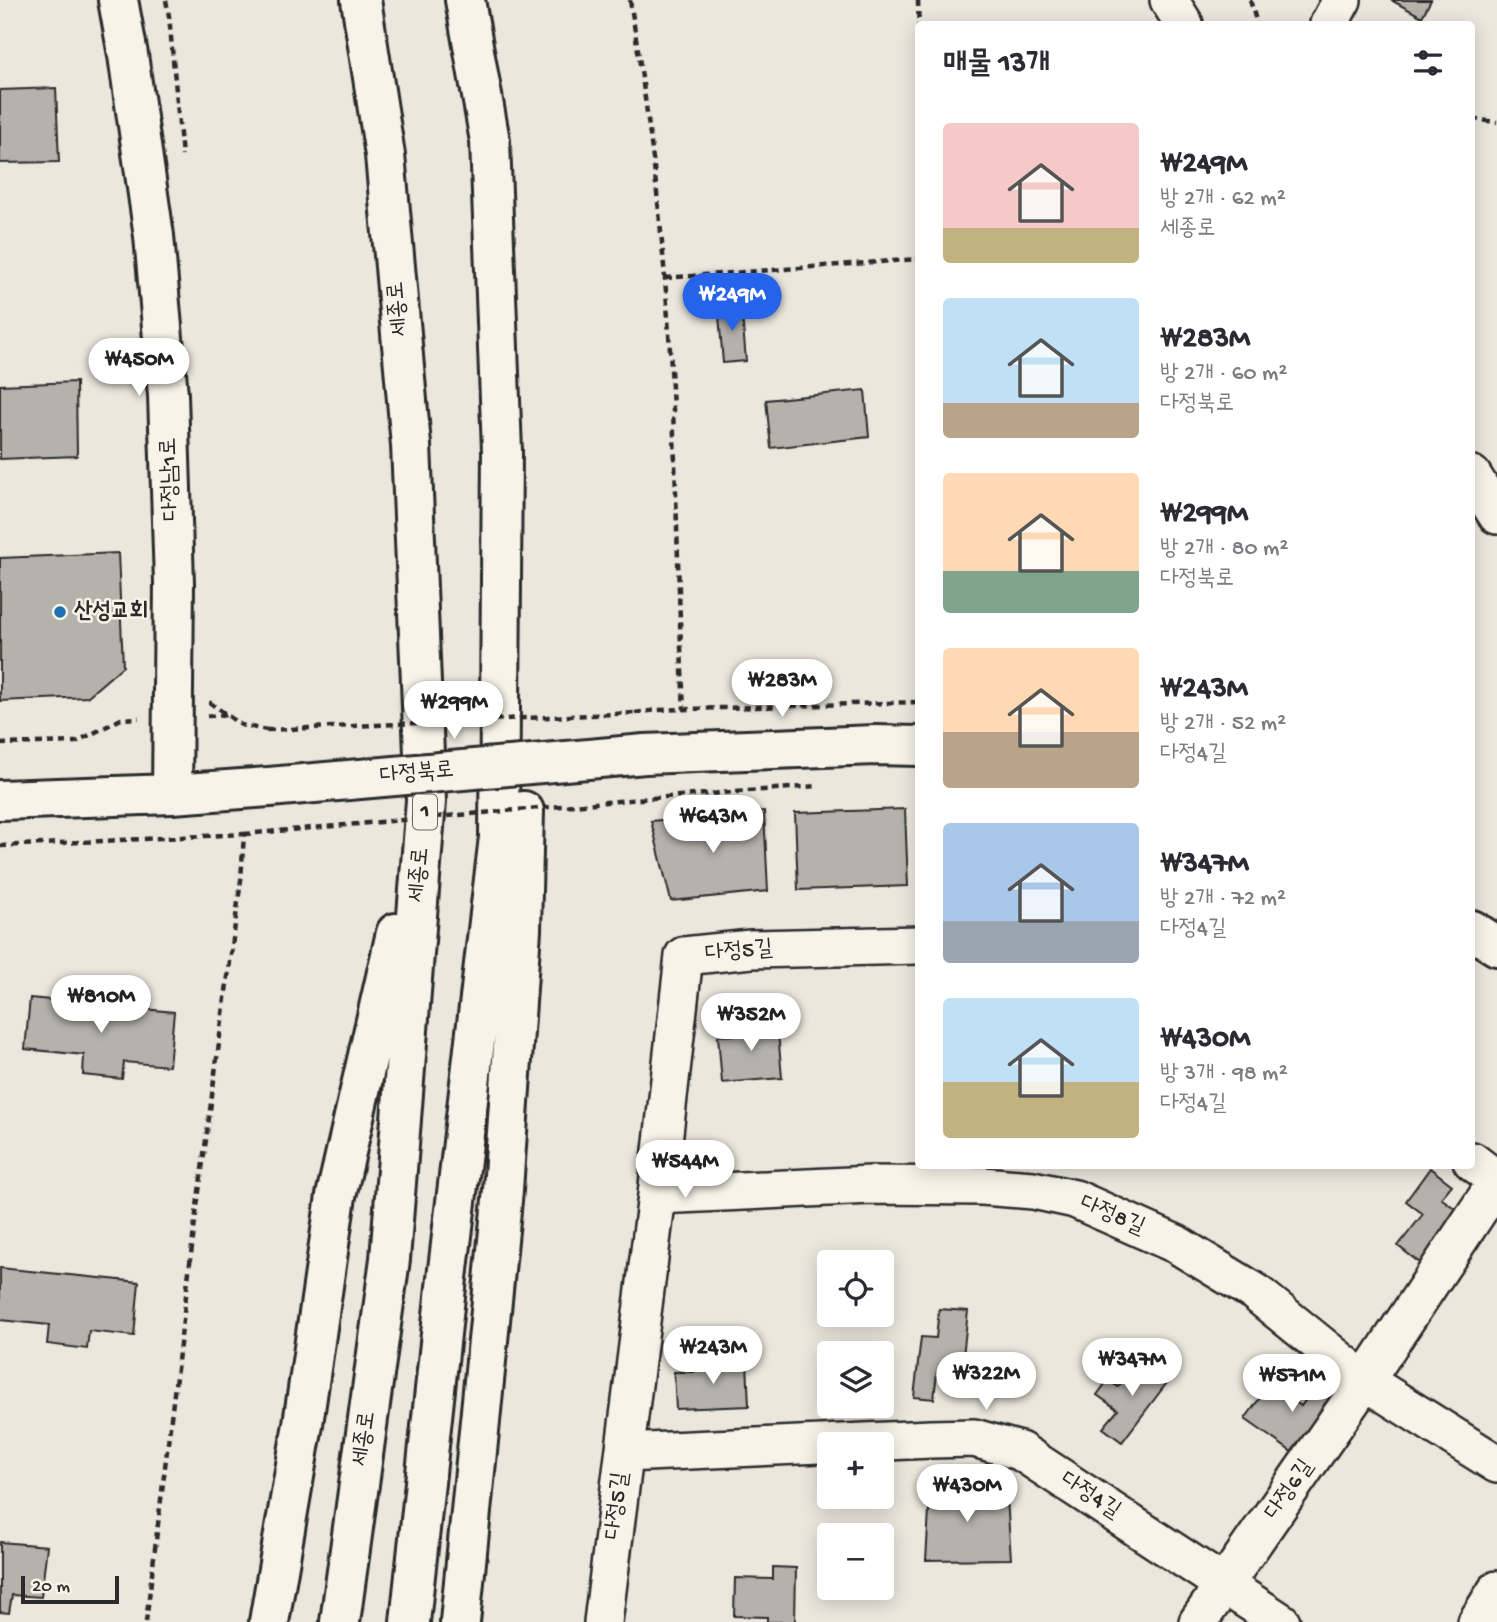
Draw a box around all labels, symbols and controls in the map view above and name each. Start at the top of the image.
icon: filters [1409,44,1447,82]
text: 매물 13개 [943,48,1050,83]
text: ₩249M [1160,148,1247,183]
icon: home [999,151,1083,235]
text: 방 2개 · 62 m² [1160,186,1286,213]
text: 세종로 [1160,216,1216,243]
pin: ₩249M [683,274,781,333]
street label: 세종로 [383,280,415,338]
text: ₩249M [699,282,765,309]
text: ₩283M [1160,323,1250,358]
icon: home [999,326,1083,410]
pin: ₩450M [90,338,188,398]
text: ₩450M [104,347,174,374]
text: 방 2개 · 60 m² [1160,361,1287,388]
text: 다정북로 [1160,391,1234,418]
street label: 다정남1로 [156,437,186,521]
text: ₩299M [1160,498,1248,533]
icon: home [999,501,1083,585]
text: 방 2개 · 80 m² [1160,536,1288,563]
text: 다정북로 [1160,566,1234,593]
place label: 산성교회 [74,599,148,626]
marker: 산성교회 [52,604,68,620]
pin: ₩283M [733,660,831,719]
text: ₩283M [748,668,816,695]
text: ₩243M [1160,673,1248,708]
icon: home [999,676,1083,760]
pin: ₩299M [405,682,503,741]
text: ₩299M [420,690,488,717]
text: 방 2개 · 52 m² [1160,711,1286,738]
text: 다정4길 [1160,741,1226,768]
street label: 다정북로 [379,757,455,791]
road number: 1 [413,794,437,830]
pin: ₩643M [664,796,762,855]
text: ₩643M [679,804,747,831]
street label: 세종로 [404,846,436,904]
text: ₩347M [1160,848,1249,883]
icon: home [999,851,1083,935]
text: 방 2개 · 72 m² [1160,886,1286,913]
text: 다정4길 [1160,916,1226,943]
street label: 다정5길 [704,936,774,968]
pin: ₩810M [52,976,150,1035]
text: ₩810M [67,984,135,1011]
pin: ₩352M [702,993,800,1053]
text: ₩352M [717,1002,785,1029]
text: ₩430M [1160,1023,1250,1058]
icon: home [999,1026,1083,1110]
text: 방 3개 · 98 m² [1160,1061,1288,1088]
text: 다정4길 [1160,1091,1226,1118]
pin: ₩544M [636,1140,734,1200]
text: ₩544M [652,1149,718,1176]
street label: 다정8길 [1075,1190,1149,1242]
map controls [817,1250,894,1600]
button: locate [817,1250,894,1327]
pin: ₩243M [664,1326,762,1386]
text: ₩243M [679,1335,747,1362]
pin: ₩347M [1083,1338,1181,1398]
button: layers [817,1341,894,1418]
text: ₩347M [1098,1347,1166,1374]
pin: ₩322M [937,1352,1035,1412]
pin: ₩571M [1243,1354,1341,1414]
text: ₩322M [952,1361,1020,1388]
text: ₩571M [1259,1363,1325,1390]
street label: 세종로 [348,1410,382,1468]
button: + [817,1432,894,1509]
street label: 다정6길 [1260,1455,1320,1525]
pin: ₩430M [918,1464,1016,1524]
street label: 다정4길 [1055,1467,1125,1525]
street label: 다정5길 [600,1471,636,1541]
text: ₩430M [933,1473,1001,1500]
button: − [817,1523,894,1600]
scale bar [21,1573,119,1605]
text: 20 m [32,1576,70,1599]

